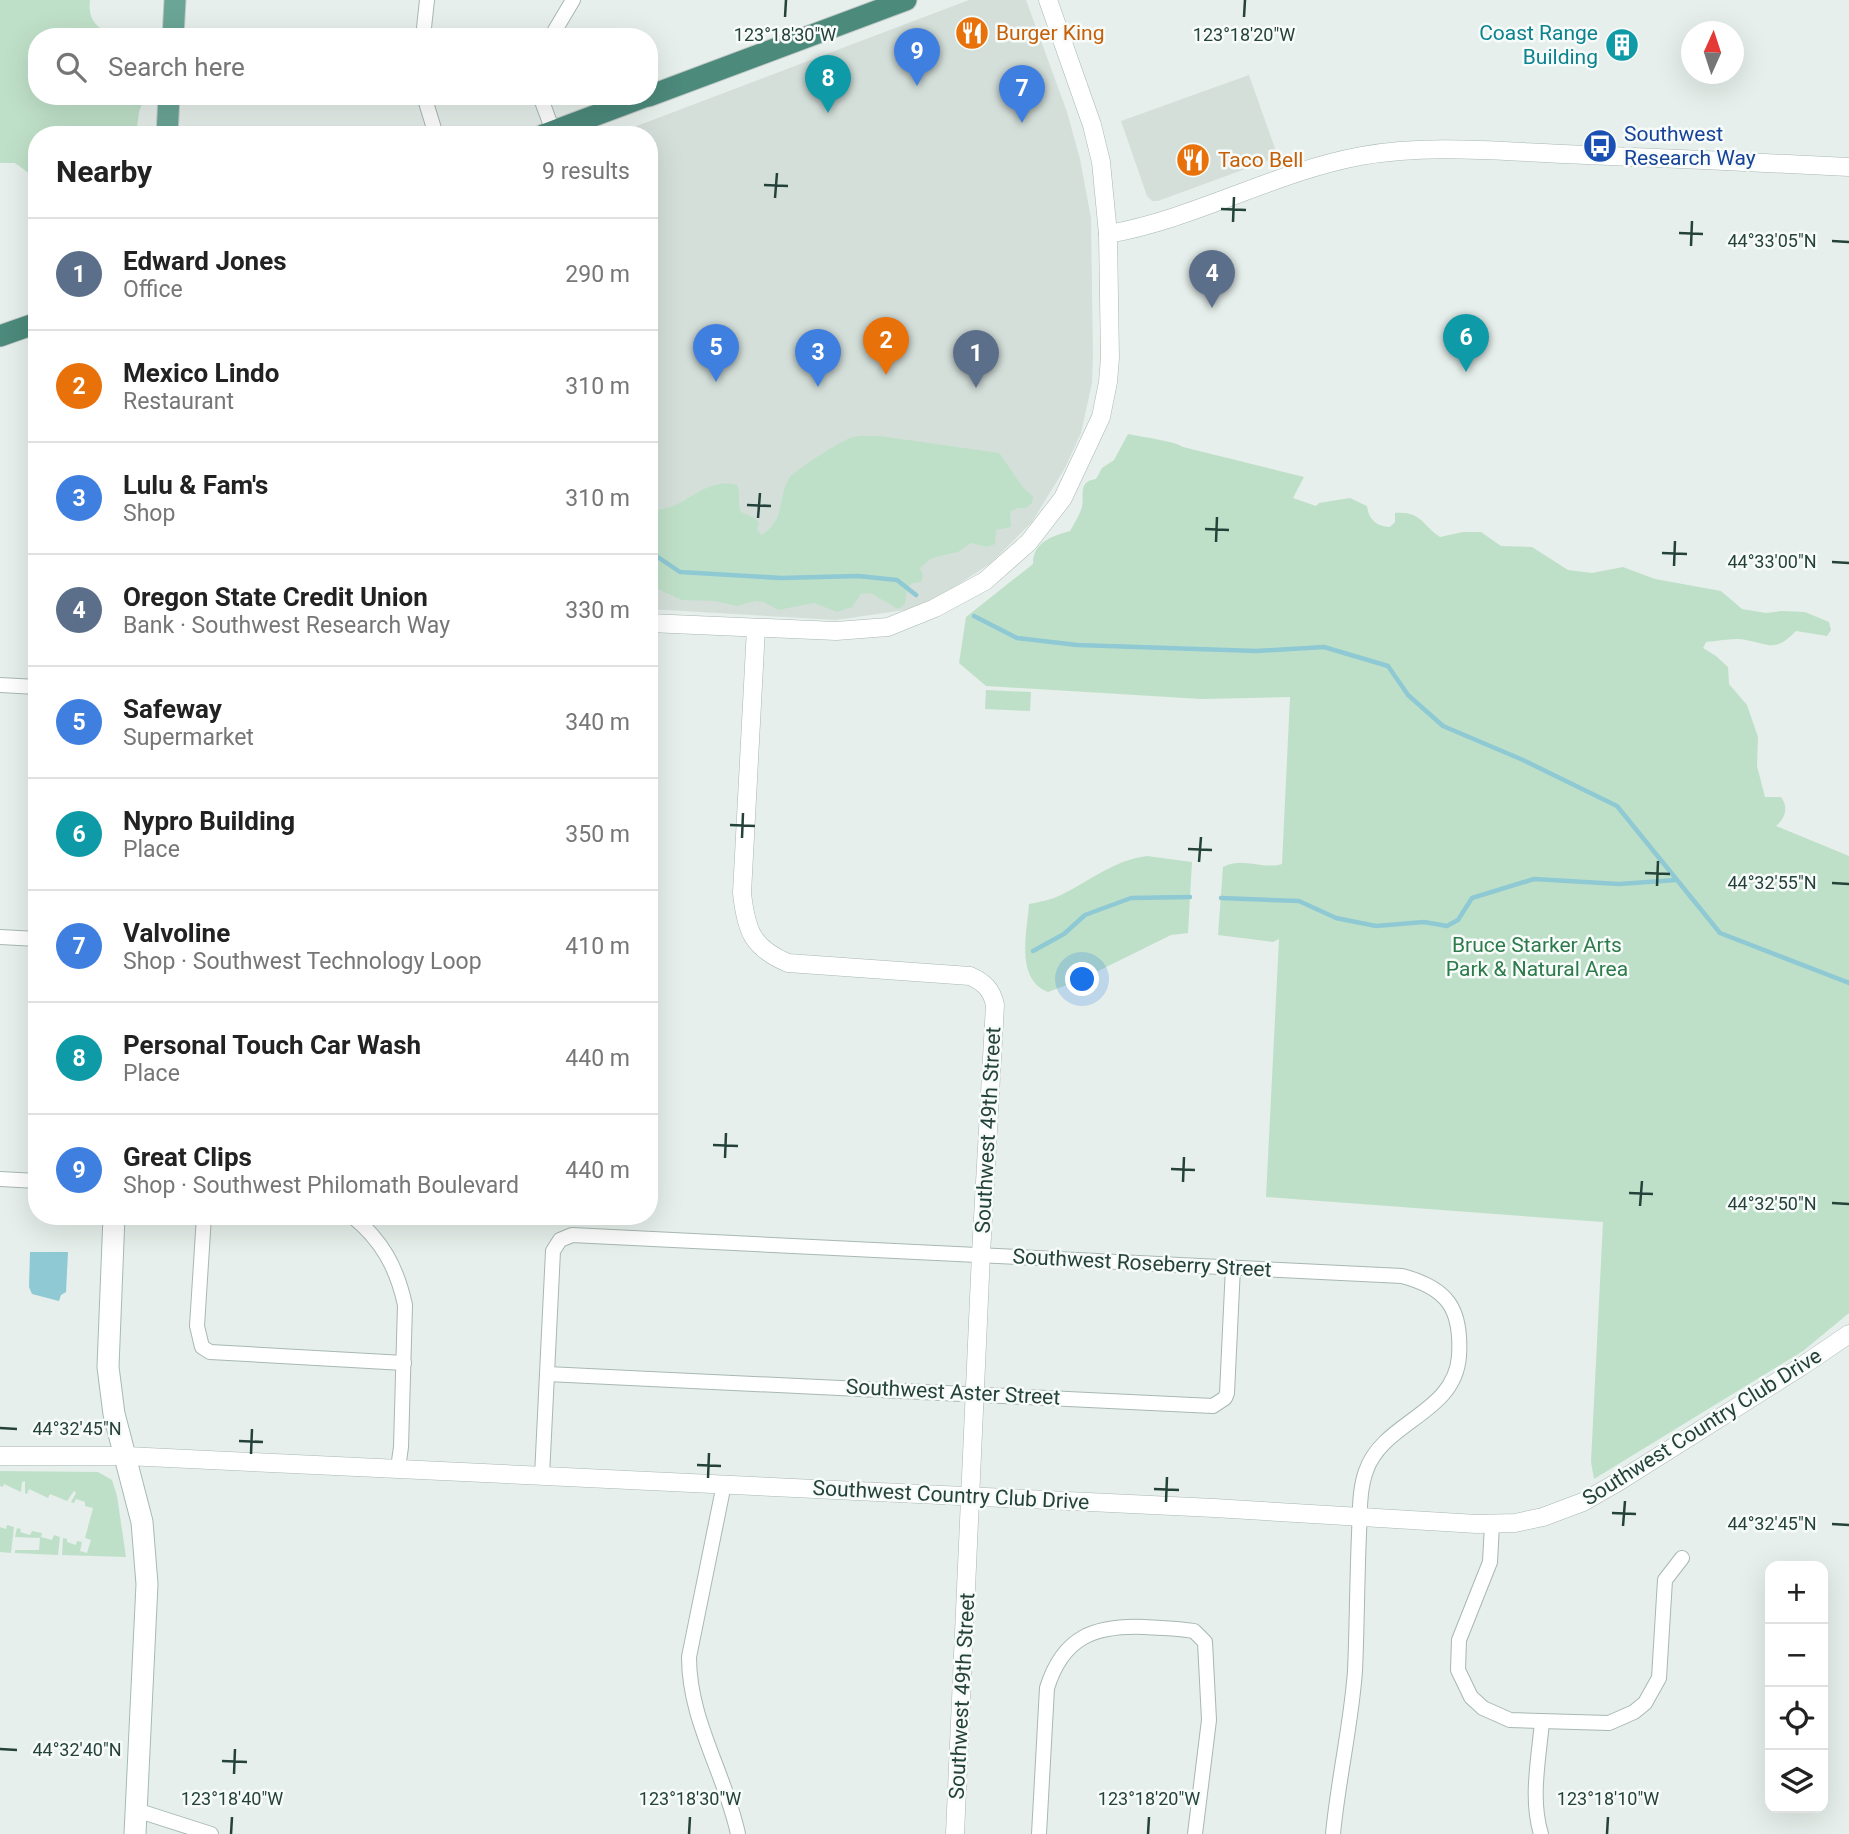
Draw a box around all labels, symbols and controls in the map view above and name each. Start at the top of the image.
restaurant icon: Burger King [953,14,991,52]
place label: Burger King [996,21,1105,45]
place label: Coast Range Building [1479,21,1598,69]
north arrow [1681,21,1744,84]
text: 123°18'30"W [734,24,836,45]
text: 123°18'20"W [1193,24,1295,45]
building icon: Coast Range Building [1603,26,1641,64]
search box [28,28,658,105]
pin: 9 [894,28,940,86]
icon: search [52,48,90,86]
text: Search here [108,52,245,82]
pin: 8 [805,55,851,113]
pin: 7 [999,65,1045,123]
place label: Southwest Research Way [1624,122,1756,170]
bus stop icon: Southwest Research Way [1581,127,1619,165]
restaurant icon: Taco Bell [1174,141,1212,179]
place label: Taco Bell [1218,148,1303,172]
text: Nearby [56,154,152,189]
text: 9 results [542,158,630,185]
text: 44°33'05"N [1727,230,1817,251]
text: Edward Jones [123,246,287,276]
pin: 4 [1189,250,1235,308]
text: 1 [72,261,86,288]
text: 290 m [565,261,630,288]
text: Office [123,276,183,303]
pin: 6 [1443,314,1489,372]
pin: 2 [863,317,909,375]
pin: 5 [693,324,739,382]
pin: 3 [795,329,841,387]
pin: 1 [953,330,999,388]
text: Mexico Lindo [123,358,279,388]
text: 2 [72,373,86,400]
text: 310 m [565,373,630,400]
text: Restaurant [123,388,234,415]
text: Lulu & Fam's [123,470,268,500]
text: 3 [72,485,86,512]
text: 310 m [565,485,630,512]
text: Shop [123,500,175,527]
text: 44°33'00"N [1727,551,1817,572]
text: Oregon State Credit Union [123,582,428,612]
text: 4 [72,597,86,624]
text: 330 m [565,597,630,624]
text: Bank · Southwest Research Way [123,612,450,639]
text: Safeway [123,694,222,724]
text: 5 [72,709,86,736]
text: 340 m [565,709,630,736]
text: Supermarket [123,724,254,751]
text: Nypro Building [123,806,295,836]
text: 6 [72,821,86,848]
text: 350 m [565,821,630,848]
text: Place [123,836,180,863]
text: 44°32'55"N [1727,872,1817,893]
text: Valvoline [123,918,230,948]
text: 7 [72,933,86,960]
text: 410 m [565,933,630,960]
park label: Bruce Starker Arts Park & Natural Area [1446,933,1628,981]
text: Shop · Southwest Technology Loop [123,948,482,975]
your location [1065,962,1099,996]
street label: Southwest 49th Street [971,1026,1005,1234]
text: Personal Touch Car Wash [123,1030,421,1060]
text: 8 [72,1045,86,1072]
text: 440 m [565,1045,630,1072]
text: Place [123,1060,180,1087]
text: Great Clips [123,1142,252,1172]
text: 9 [72,1157,86,1184]
text: 440 m [565,1157,630,1184]
text: Shop · Southwest Philomath Boulevard [123,1172,519,1199]
text: 44°32'50"N [1727,1193,1817,1214]
street label: Southwest Roseberry Street [1012,1244,1272,1282]
street label: Southwest Country Club Drive [1578,1343,1826,1511]
street label: Southwest Aster Street [845,1374,1061,1410]
text: 44°32'45"N [32,1418,122,1439]
street label: Southwest Country Club Drive [812,1476,1090,1514]
text: 44°32'45"N [1727,1513,1817,1534]
map controls [1765,1561,1828,1813]
button: + [1765,1561,1828,1624]
street label: Southwest 49th Street [945,1592,979,1800]
button: − [1765,1624,1828,1687]
button: locate [1765,1687,1828,1750]
text: 44°32'40"N [32,1739,122,1760]
button: layers [1765,1750,1828,1813]
text: 123°18'40"W [181,1788,283,1809]
text: 123°18'30"W [639,1788,741,1809]
text: 123°18'20"W [1098,1788,1200,1809]
text: 123°18'10"W [1557,1788,1659,1809]

